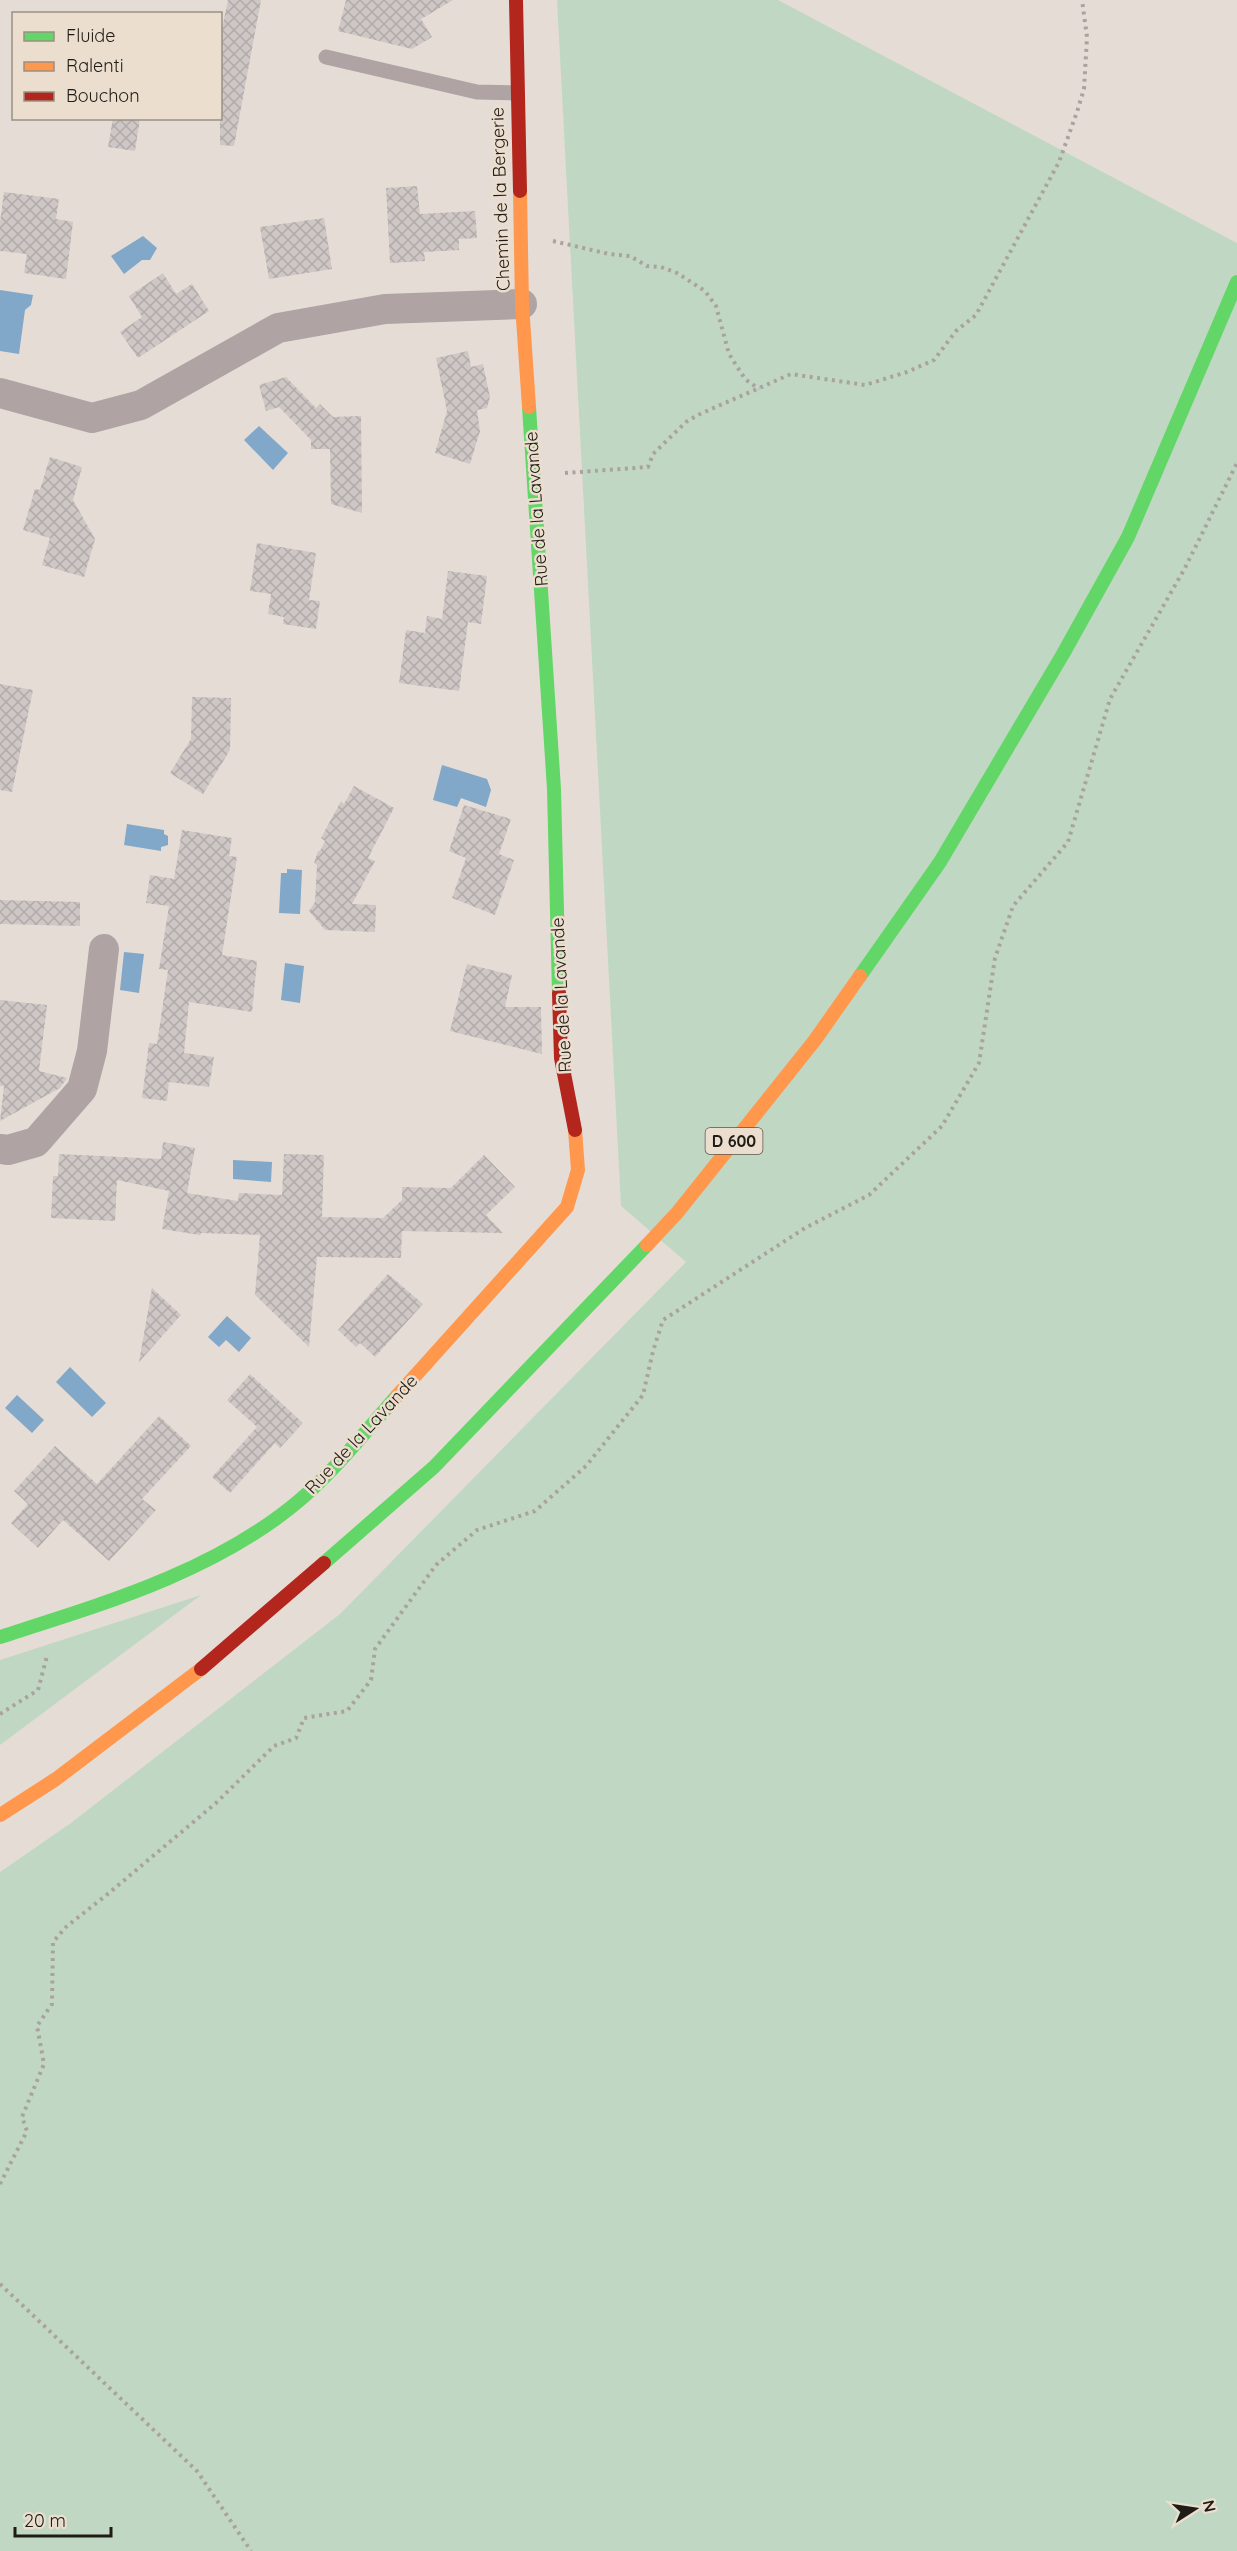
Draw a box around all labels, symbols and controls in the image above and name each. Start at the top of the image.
legend [12,12,222,120]
text: Fluide [66,24,115,47]
text: Ralenti [66,54,124,77]
text: Bouchon [66,84,140,107]
street label: Chemin de la Bergerie [485,107,515,291]
street label: Rue de la Lavande [519,431,553,587]
street label: Rue de la Lavande [545,917,577,1073]
road number: D 600 [706,1128,762,1154]
street label: Rue de la Lavande [300,1369,422,1499]
north arrow [1165,2479,1225,2539]
text: N [1199,2498,1221,2514]
scale bar [15,2500,111,2538]
text: 20 m [24,2509,66,2532]

